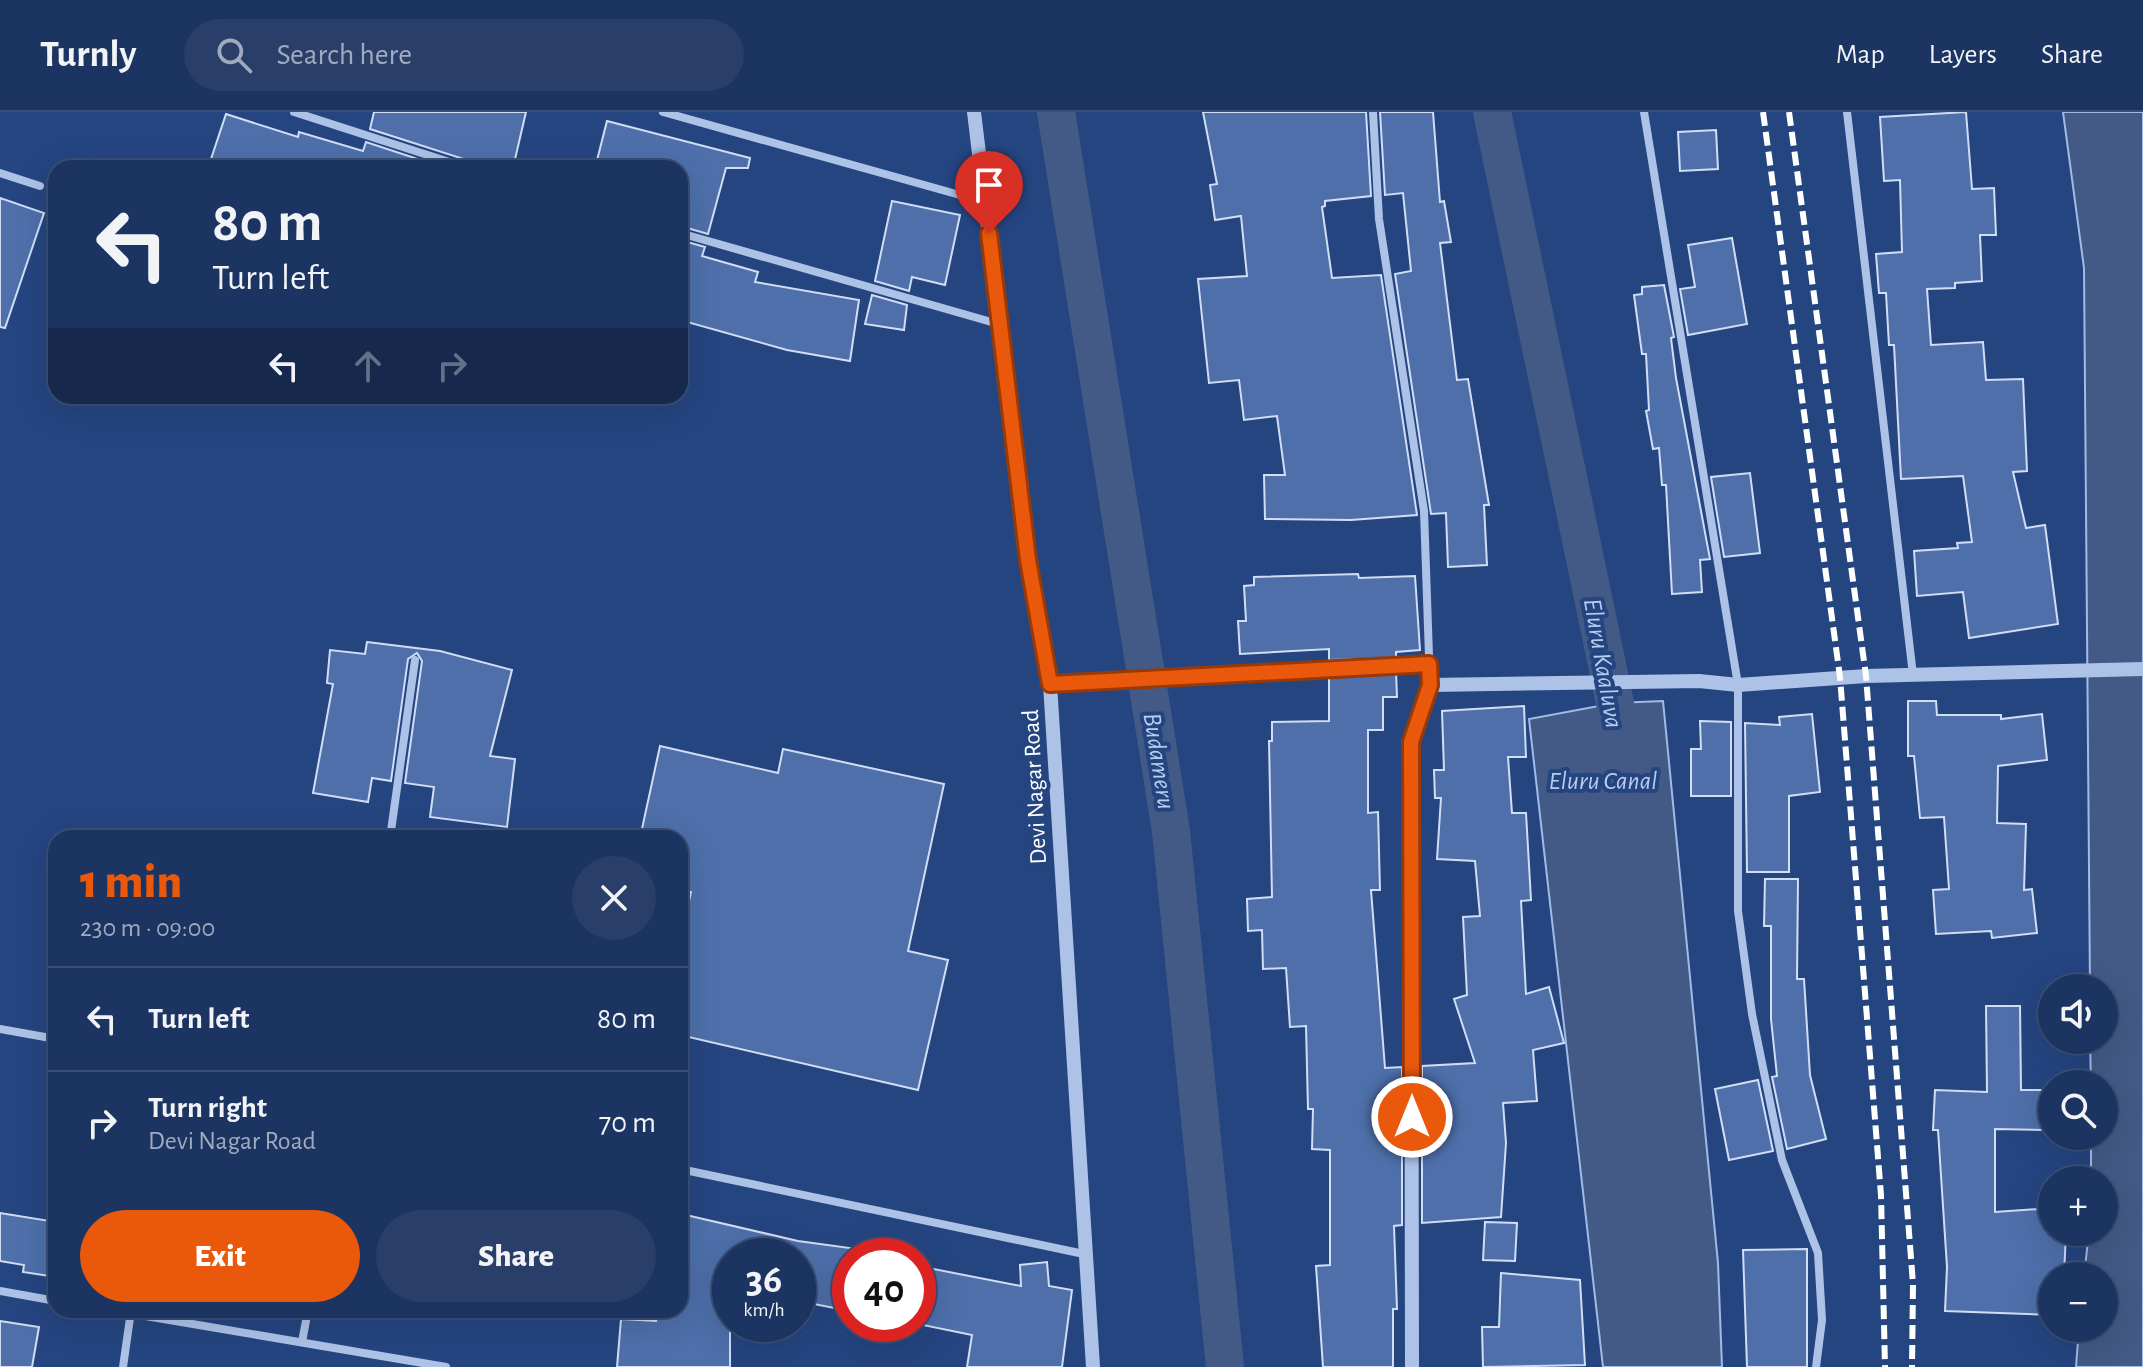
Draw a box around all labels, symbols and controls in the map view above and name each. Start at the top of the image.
search box [184,19,744,91]
icon: search [212,33,256,77]
text: Turnly [40,36,136,74]
text: Search here [276,40,412,70]
text: Map [1836,41,1885,69]
text: Layers [1929,41,1997,69]
text: Share [2041,41,2103,69]
pin [955,151,1023,233]
icon: arrive [967,163,1011,207]
icon: left [80,192,184,296]
text: 80 m [212,195,322,251]
text: Turn left [212,260,329,296]
icon: left [262,344,306,388]
icon: ahead [346,344,390,388]
icon: right [430,344,474,388]
water label: Eluru Kaaluva [1579,596,1627,730]
street label: Devi Nagar Road [1019,709,1051,865]
water label: Budameru [1139,711,1179,811]
water label: Eluru Canal [1549,768,1658,794]
button: close [572,856,656,940]
text: 1 min [80,859,182,907]
text: 230 m · 09:00 [80,915,215,941]
map controls [2038,974,2118,1342]
button: sound [2038,974,2118,1054]
icon: left [80,997,124,1041]
text: Turn left [148,1004,249,1034]
text: 80 m [597,1004,656,1034]
button: search [2038,1070,2118,1150]
position arrow [1370,1075,1454,1159]
text: Turn right [148,1093,267,1123]
icon: right [80,1101,124,1145]
text: 70 m [599,1108,656,1138]
text: Devi Nagar Road [148,1128,316,1154]
button: + [2038,1166,2118,1246]
button: Exit [80,1210,360,1302]
button: Share [376,1210,656,1302]
speed limit sign: 40 [832,1238,936,1342]
text: 36 [746,1260,782,1300]
button: − [2038,1262,2118,1342]
text: km/h [743,1300,785,1320]

